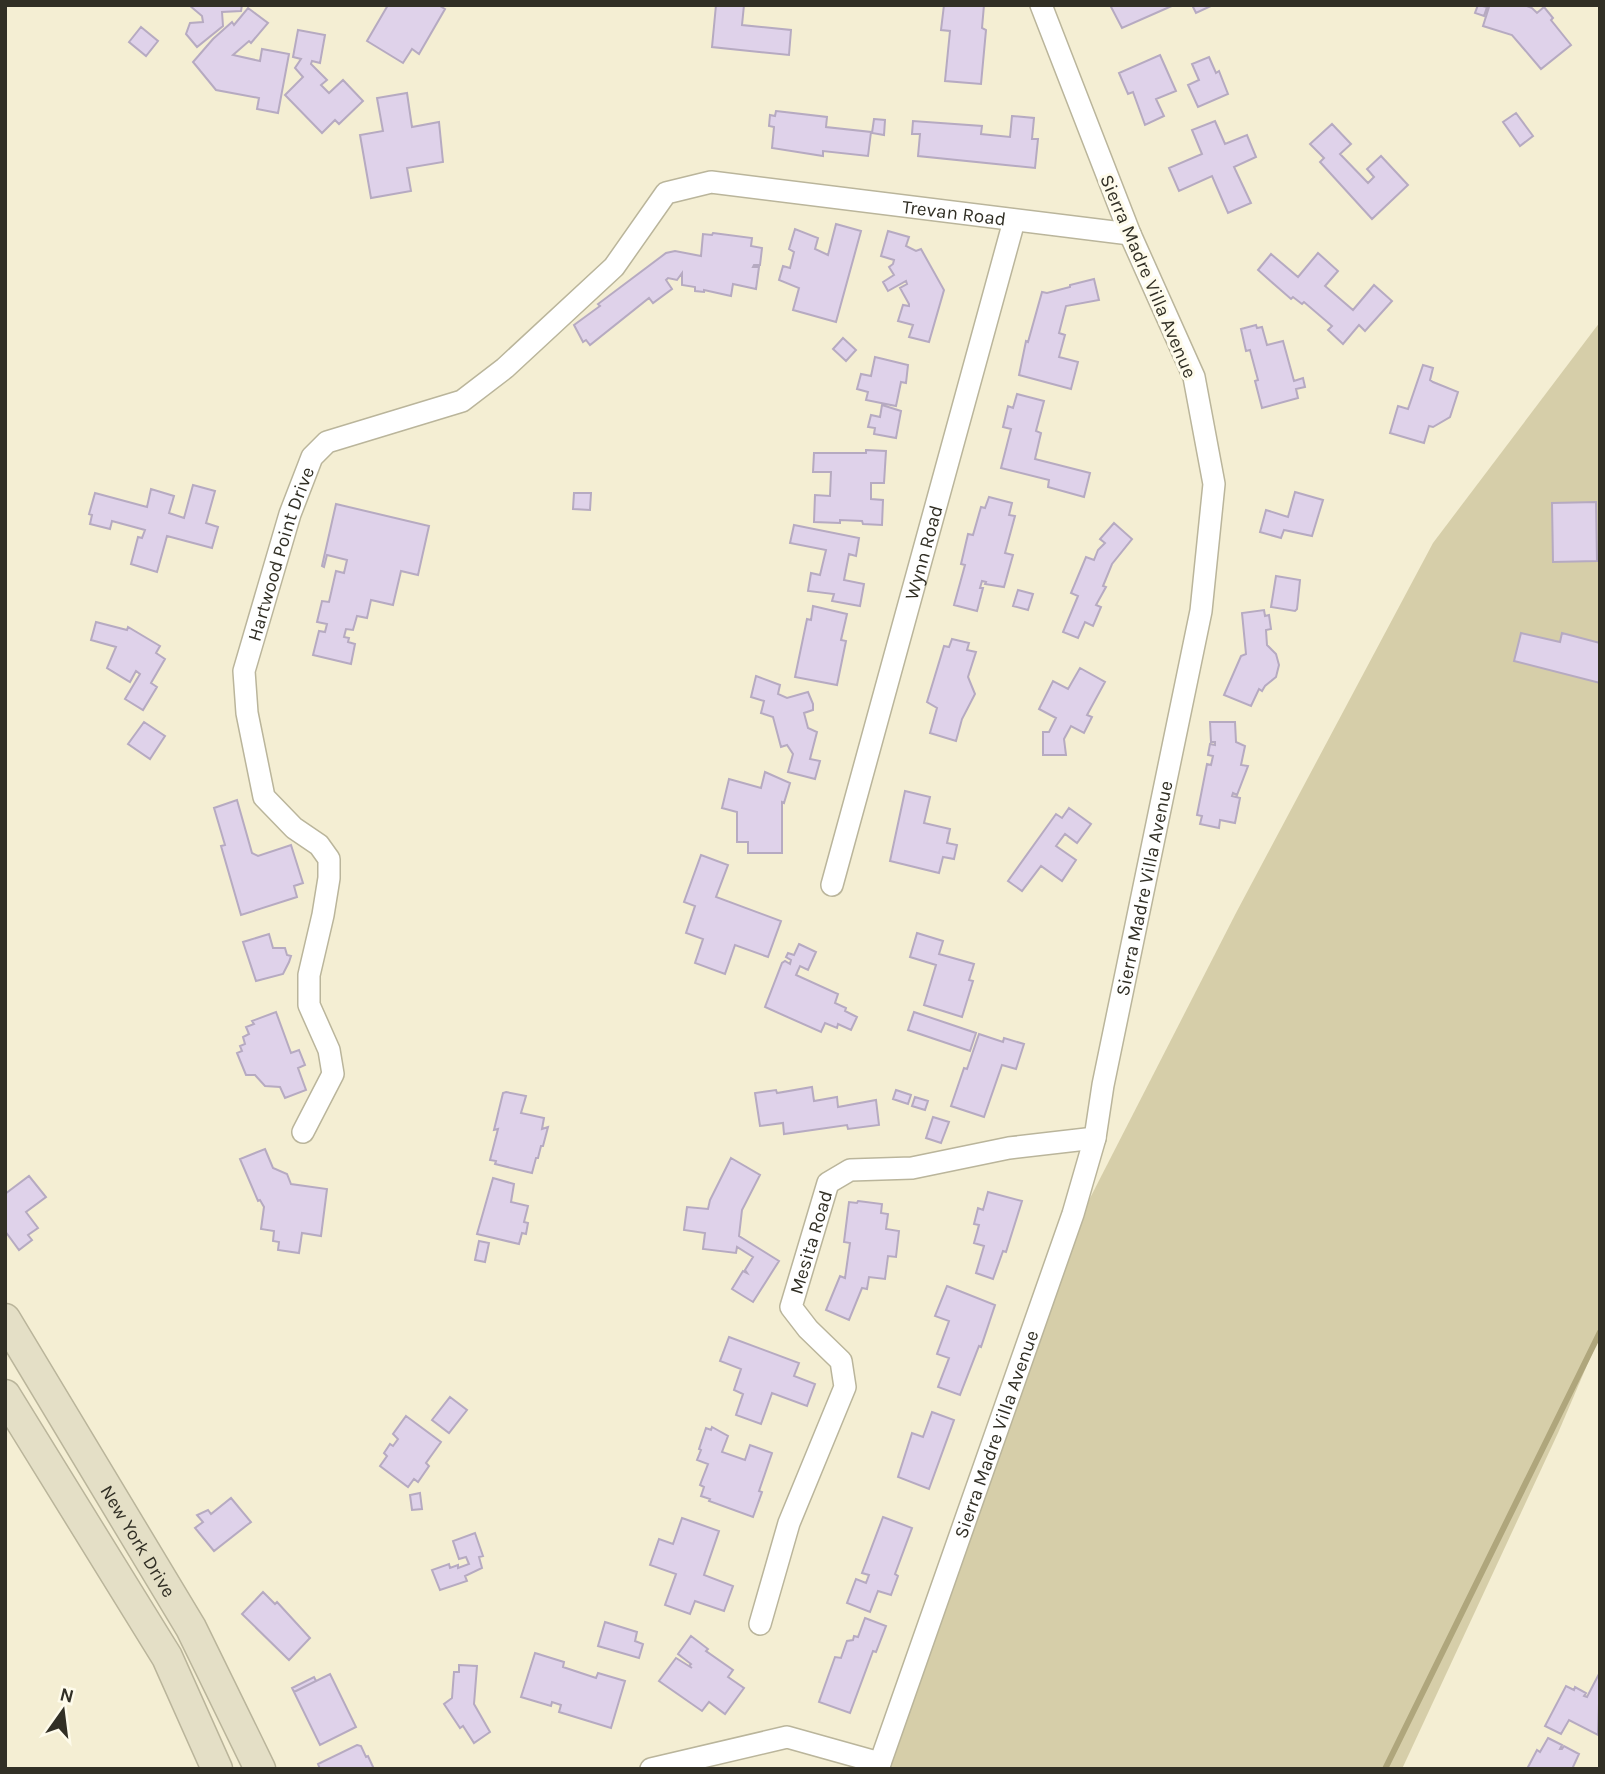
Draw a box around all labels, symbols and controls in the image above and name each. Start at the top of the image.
street label: Sierra Madre Villa Avenue [1095,171,1201,382]
street label: Trevan Road [901,196,1007,231]
street label: Hartwood Point Drive [243,464,319,644]
street label: Wynn Road [901,503,948,602]
street label: Sierra Madre Villa Avenue [1112,779,1178,998]
street label: Mesita Road [785,1188,837,1297]
street label: Sierra Madre Villa Avenue [950,1327,1043,1541]
street label: New York Drive [96,1481,180,1602]
north arrow [28,1676,98,1746]
text: N [58,1683,76,1708]

